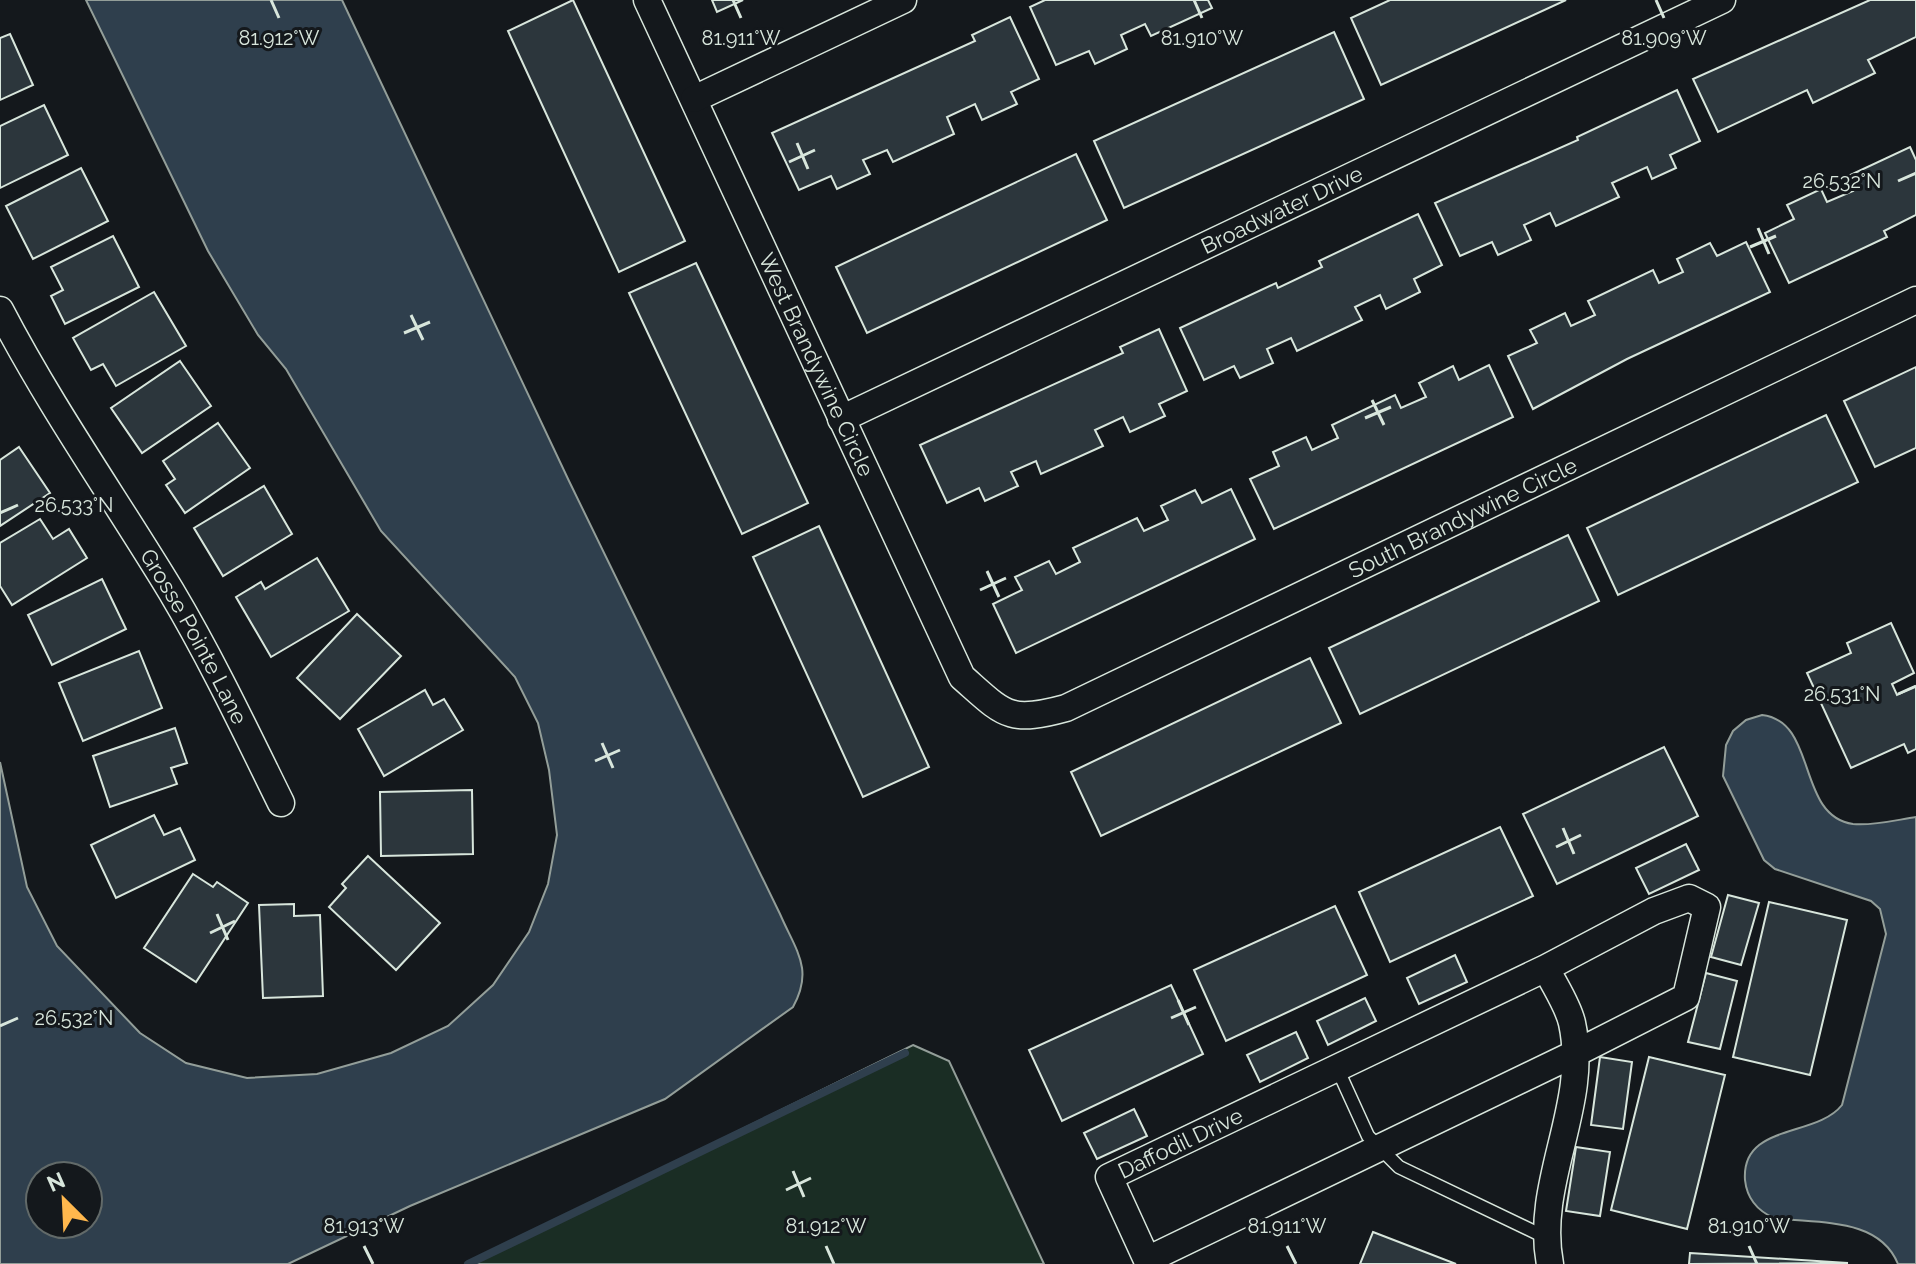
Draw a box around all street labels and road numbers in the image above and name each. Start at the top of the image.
street label: Broadwater Drive [1197,160,1367,259]
street label: West Brandywine Circle [753,249,880,480]
street label: South Brandywine Circle [1344,452,1581,584]
street label: Grosse Pointe Lane [135,544,253,728]
street label: Daffodil Drive [1114,1102,1247,1184]

